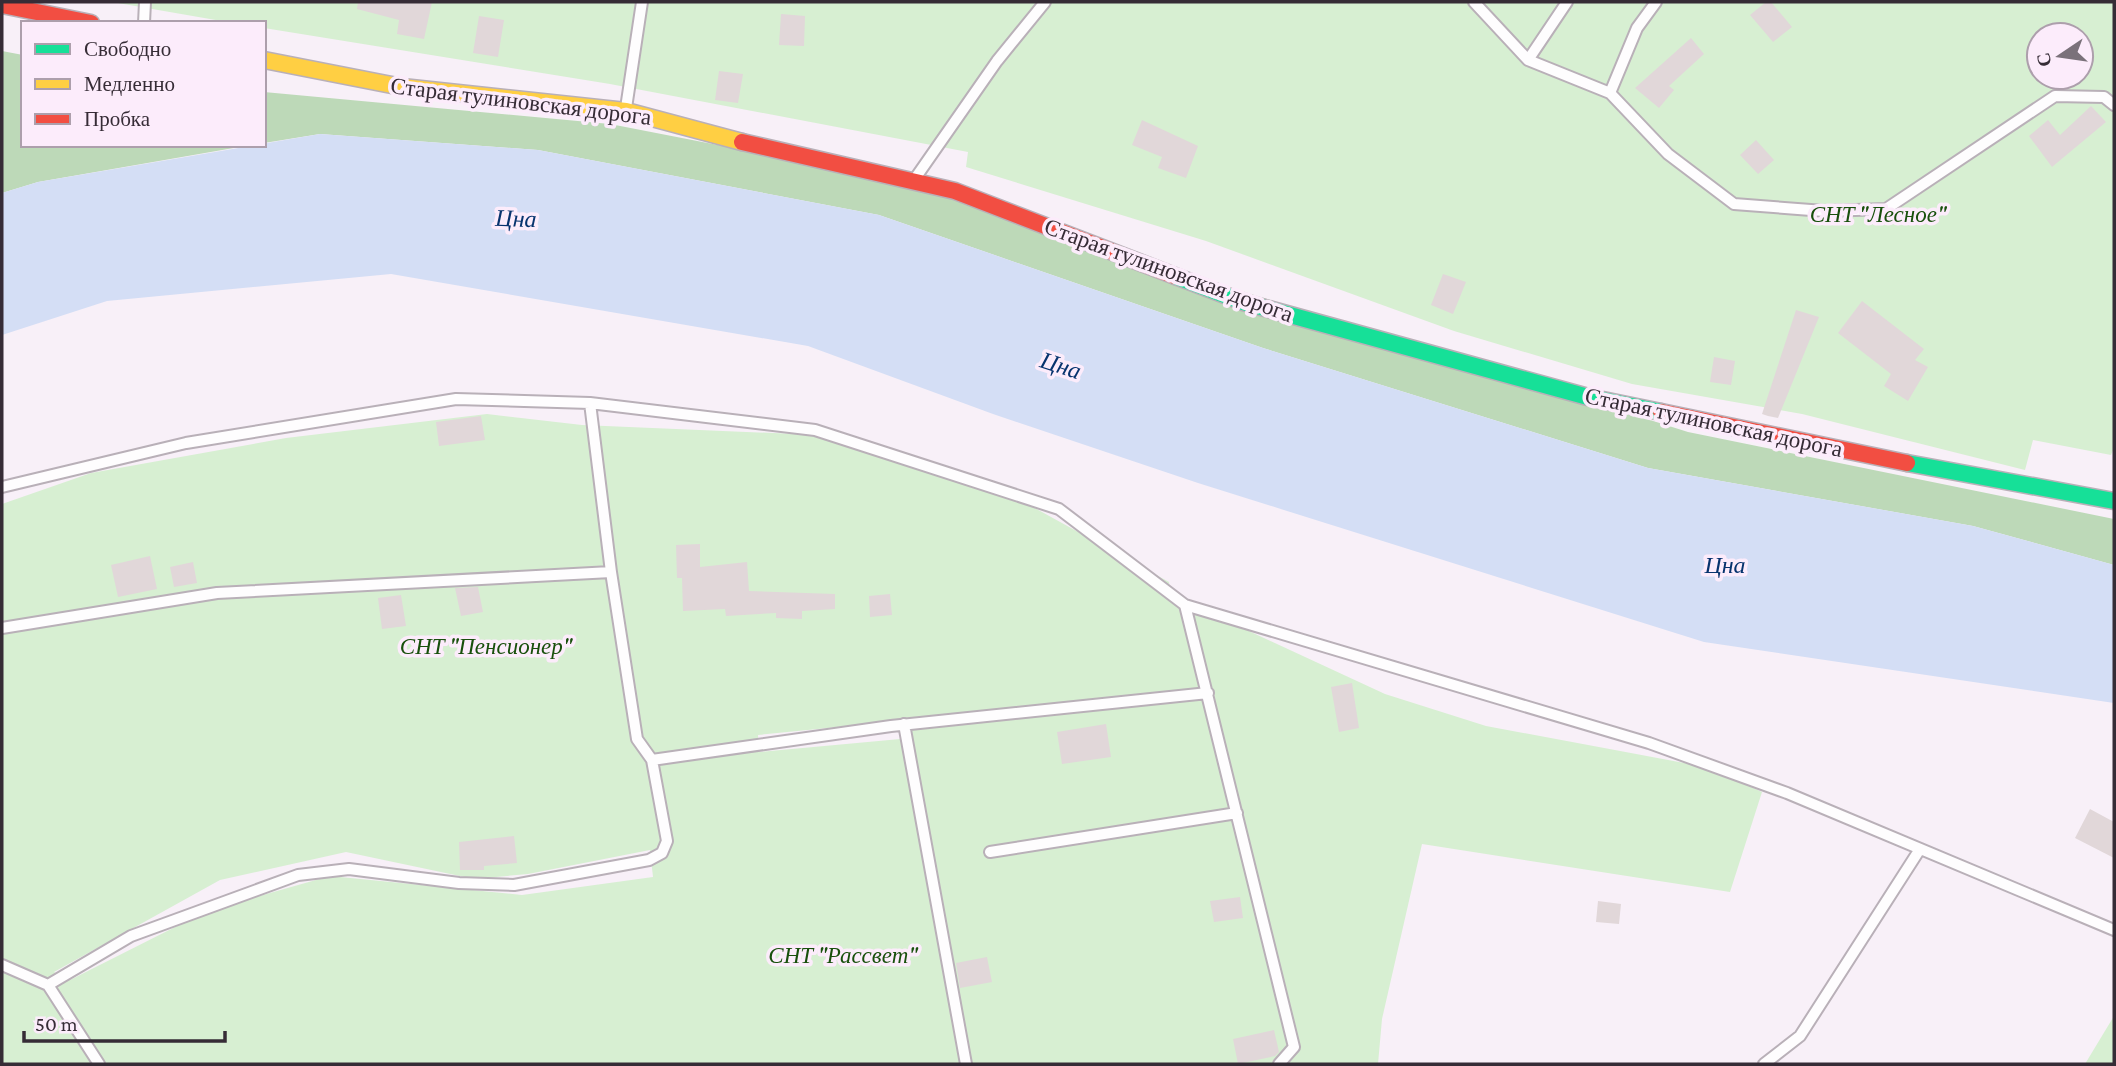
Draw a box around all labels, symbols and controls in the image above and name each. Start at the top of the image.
legend [21,21,266,147]
north arrow [2025,21,2095,91]
text: Свободно [84,37,171,61]
text: С [2032,51,2056,69]
text: Медленно [84,72,175,96]
street label: Старая тулиновская дорога [389,72,653,130]
text: Пробка [84,107,151,131]
park label: СНТ "Лесное" [1810,201,1948,227]
water label: Цна [494,204,537,232]
street label: Старая тулиновская дорога [1041,213,1297,327]
water label: Цна [1036,345,1085,384]
street label: Старая тулиновская дорога [1583,382,1845,462]
water label: Цна [1703,551,1746,578]
park label: СНТ "Пенсионер" [400,633,574,659]
park label: СНТ "Рассвет" [768,942,919,968]
scale bar [24,1000,226,1044]
text: 50 m [35,1012,78,1036]

